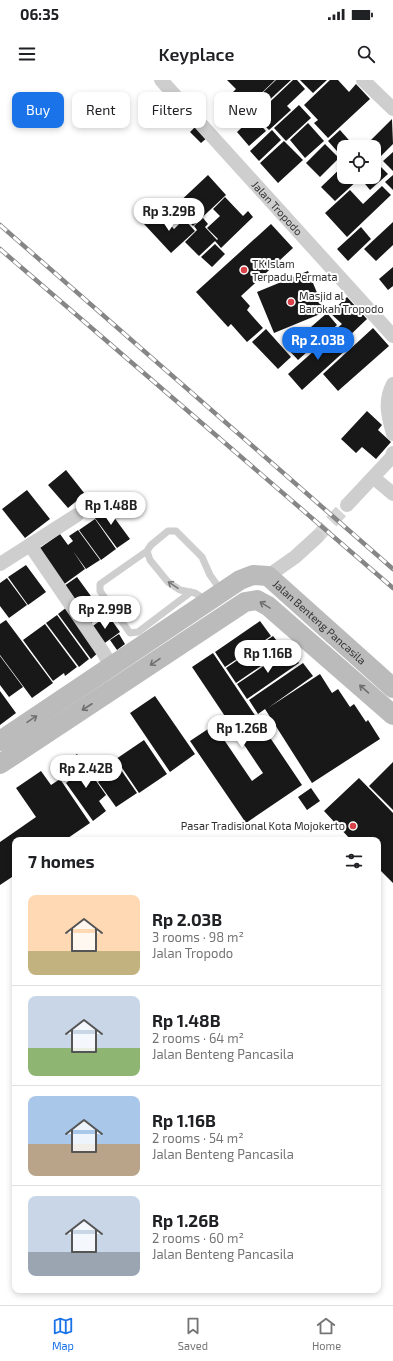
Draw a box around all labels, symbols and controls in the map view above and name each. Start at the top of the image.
text: 06:35 [20,5,59,23]
icon: menu [16,43,38,65]
text: Keyplace [159,43,234,65]
icon: search [355,43,377,65]
chip: Buy [12,92,64,128]
chip: Rent [72,92,130,128]
chip: Filters [138,92,206,128]
chip: New [214,92,271,128]
map controls [337,140,381,184]
button: locate [337,140,381,184]
street label: Jalan Tropodo [250,178,305,238]
pin: Rp 3.29B [128,198,210,232]
text: Rp 3.29B [142,203,196,219]
place label: TK Islam Terpadu Permata [252,257,338,283]
marker: TK Islam Terpadu Permata [239,265,249,275]
place label: Masjid al Barokah Tropodo [299,289,384,315]
marker: Masjid al Barokah Tropodo [286,297,296,307]
pin: Rp 2.03B [277,327,359,361]
text: Rp 2.03B [291,332,345,348]
pin: Rp 1.48B [70,492,152,526]
text: Rp 1.48B [85,497,137,513]
street label: Jalan Benteng Pancasila [271,577,369,667]
one-way arrow [168,581,179,590]
pin: Rp 2.99B [64,596,146,630]
one-way arrow [259,600,271,608]
text: Rp 2.99B [78,601,132,617]
pin: Rp 1.16B [227,640,309,674]
text: Rp 1.16B [244,645,292,661]
one-way arrow [150,658,161,666]
one-way arrow [359,684,369,694]
one-way arrow [81,703,93,711]
one-way arrow [27,715,38,723]
pin: Rp 1.26B [201,715,283,749]
text: Rp 1.26B [216,720,268,736]
pin: Rp 2.42B [45,755,127,789]
text: Rp 2.42B [59,760,113,776]
place label: Pasar Tradisional Kota Mojokerto [181,819,345,833]
marker: Pasar Tradisional Kota Mojokerto [348,821,358,831]
icon: filters [343,850,365,872]
text: 7 homes [28,851,95,871]
text: Rp 2.03B [152,909,222,929]
icon: home [60,911,108,959]
text: 3 rooms · 98 m² [152,929,244,945]
text: Jalan Tropodo [152,945,233,961]
text: Rp 1.48B [152,1010,221,1030]
icon: home [60,1012,108,1060]
text: 2 rooms · 64 m² [152,1030,244,1046]
text: Jalan Benteng Pancasila [152,1046,294,1062]
text: Rp 1.16B [152,1110,216,1130]
icon: home [60,1112,108,1160]
text: 2 rooms · 54 m² [152,1130,244,1146]
text: Jalan Benteng Pancasila [152,1146,294,1162]
text: Rp 1.26B [152,1210,219,1230]
icon: home [60,1212,108,1260]
text: 2 rooms · 60 m² [152,1230,244,1246]
text: Jalan Benteng Pancasila [152,1246,294,1262]
tab: Map [52,1315,74,1352]
tab: Saved [178,1315,208,1352]
tab: Home [312,1315,341,1352]

